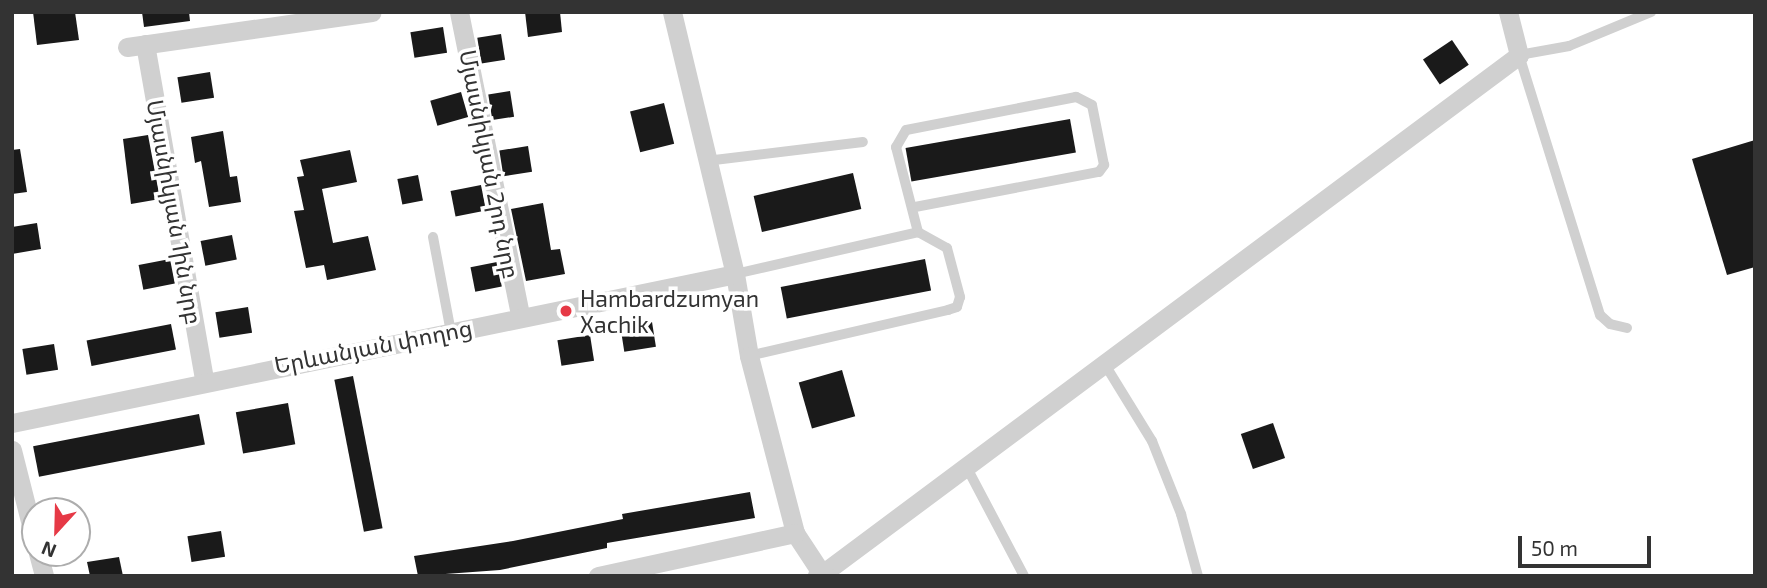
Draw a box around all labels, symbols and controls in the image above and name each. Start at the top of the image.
street label: Մյասնիկյան 2րդ նրբ [454,47,526,281]
street label: Մյասնիկյան 1ին նրբ [142,97,208,327]
place label: Hambardzumyan Xachik [580,284,759,338]
marker: Hambardzumyan Xachik [558,303,574,319]
street label: Երևանյան փողոց [272,313,474,379]
north arrow [21,497,91,567]
scale bar [1522,522,1655,566]
text: 50 m [1531,535,1578,560]
text: N [38,537,59,563]

